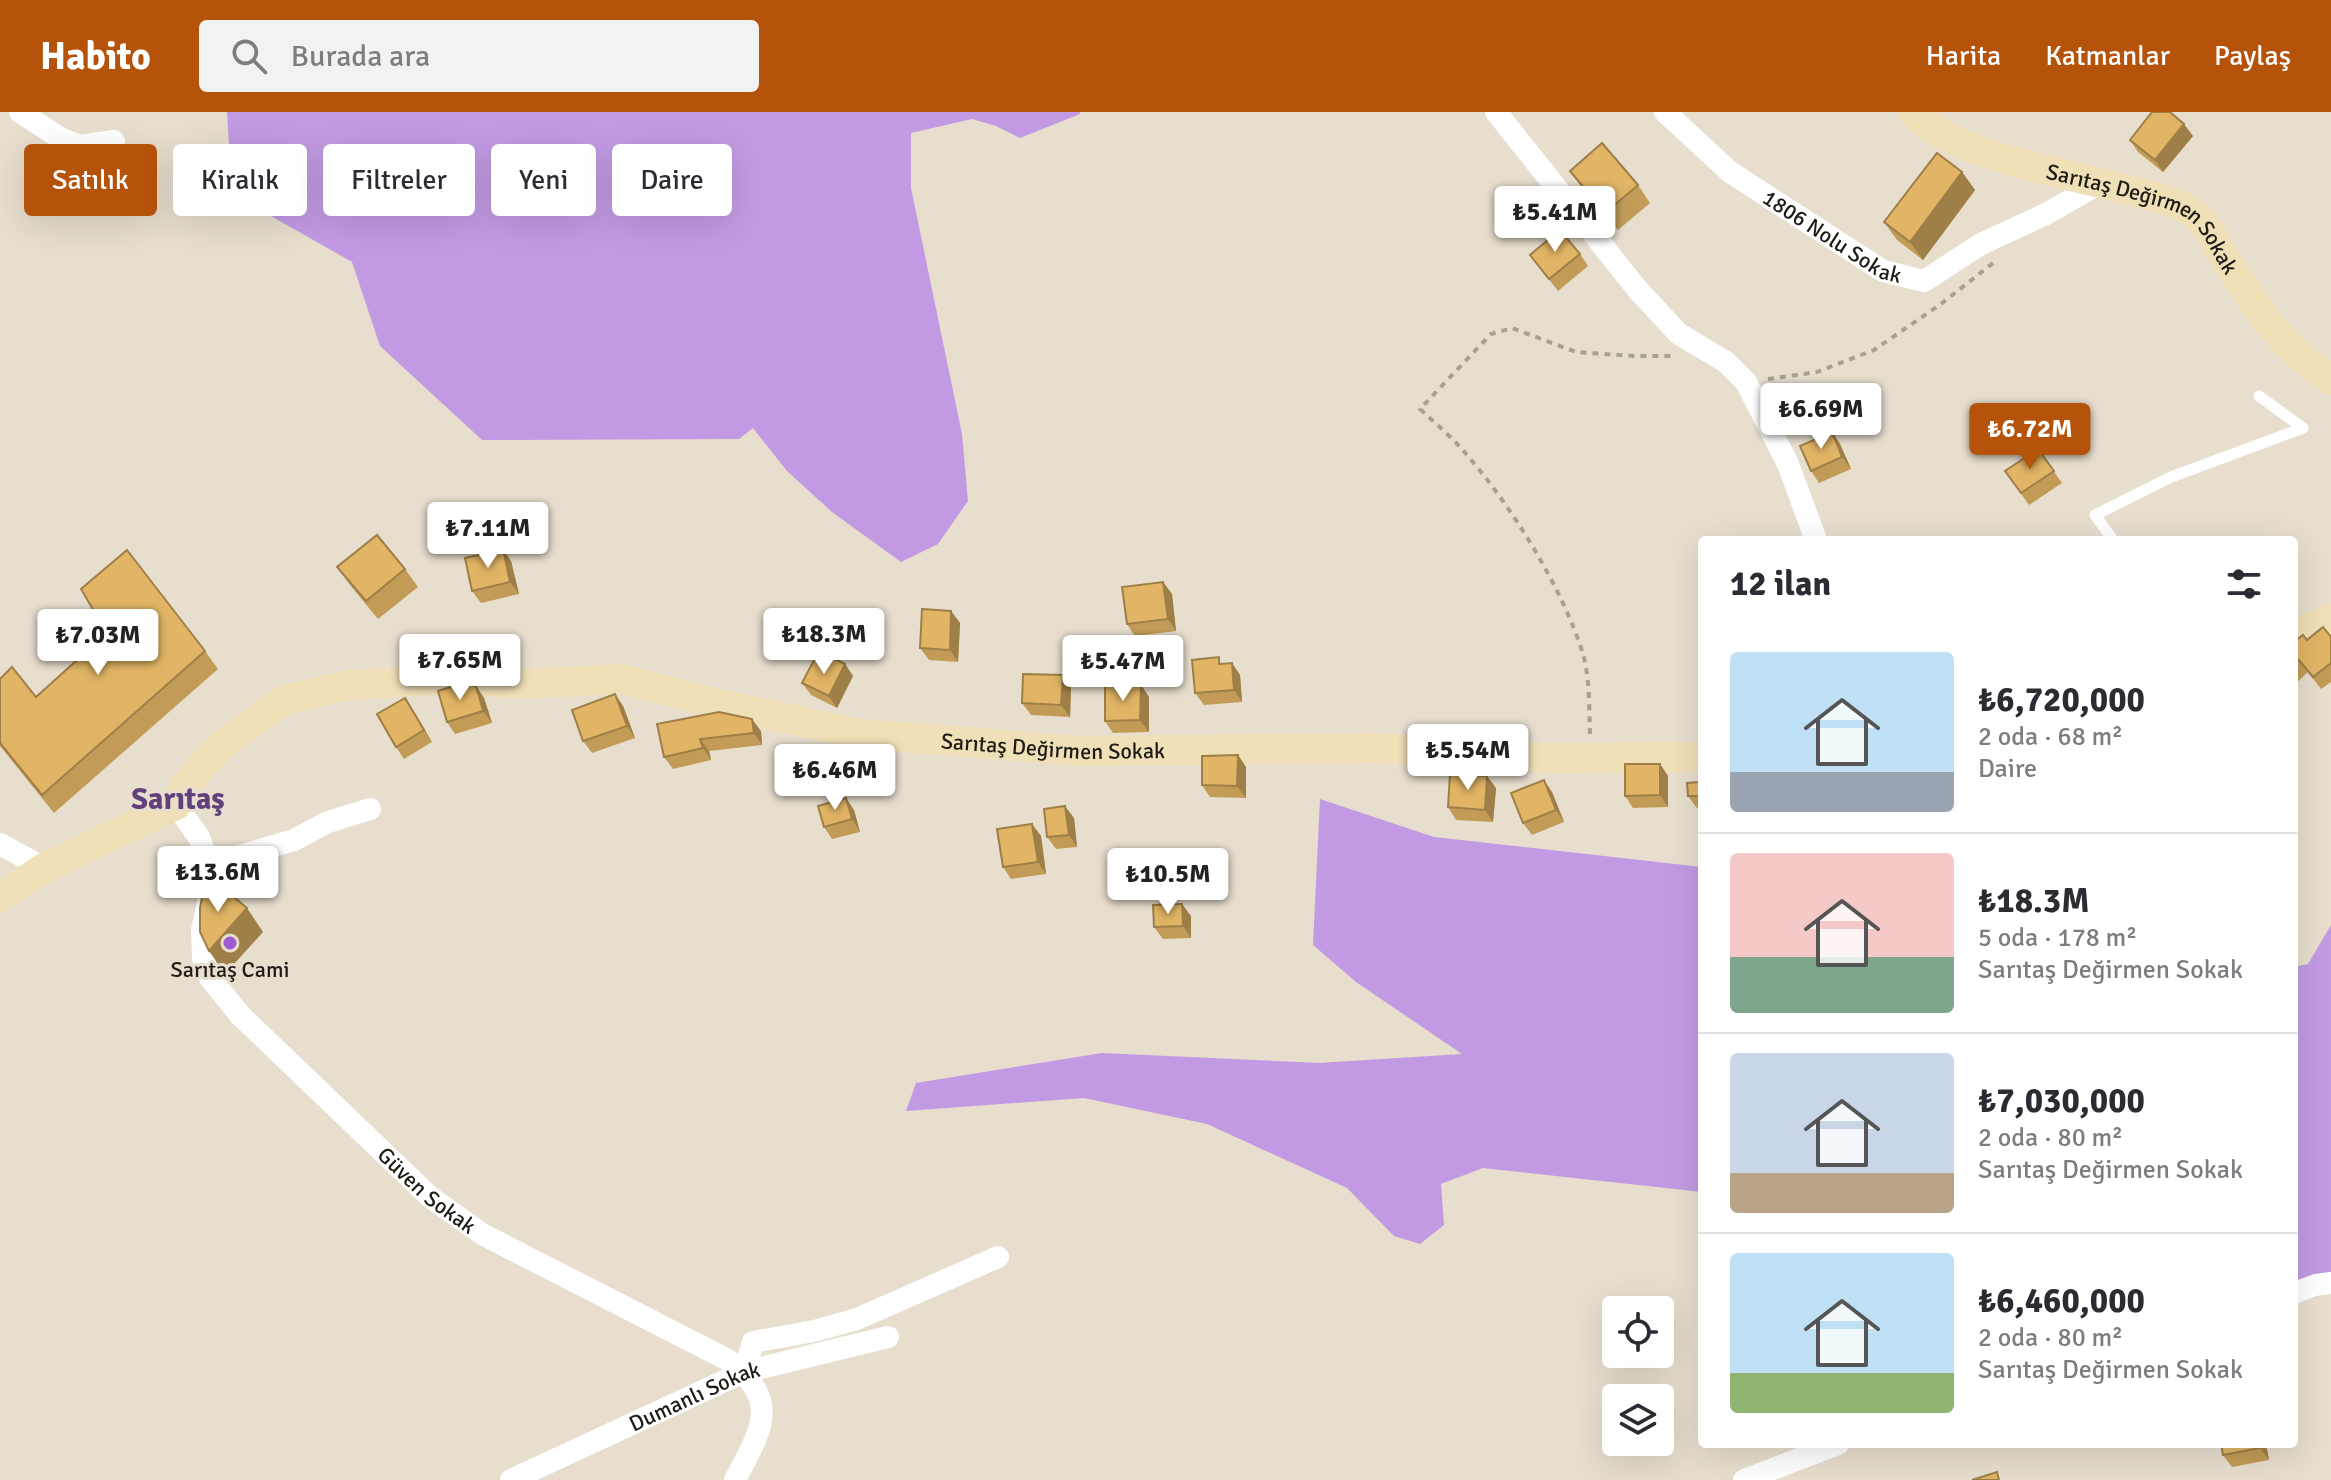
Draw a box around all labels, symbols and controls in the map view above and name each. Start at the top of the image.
search box [199,20,759,92]
text: Habito [40,33,151,80]
icon: search [227,34,271,78]
text: Burada ara [291,38,430,75]
text: Harita [1926,39,2001,73]
text: Katmanlar [2045,39,2170,73]
text: Paylaş [2214,39,2291,73]
chip: Satılık [24,144,157,216]
chip: Kiralık [173,144,307,216]
chip: Filtreler [323,144,475,216]
chip: Yeni [491,144,596,216]
chip: Daire [612,144,732,216]
street label: Sarıtaş Değirmen Sokak [2044,158,2244,279]
street label: 1806 Nolu Sokak [1758,184,1904,289]
pin: ₺5.41M [1490,186,1620,254]
text: ₺5.41M [1512,196,1598,228]
pin: ₺6.69M [1756,383,1886,451]
text: ₺6.69M [1778,393,1864,425]
pin: ₺6.72M [1965,403,2095,471]
text: ₺6.72M [1987,413,2073,445]
pin: ₺7.11M [423,502,553,570]
text: ₺7.11M [445,512,531,544]
icon: filters [2222,562,2266,606]
text: 12 ilan [1730,563,1831,605]
pin: ₺18.3M [759,608,889,676]
pin: ₺7.03M [33,609,163,677]
text: ₺18.3M [781,618,867,650]
text: ₺7.03M [55,619,141,651]
pin: ₺7.65M [395,634,525,702]
pin: ₺5.47M [1058,635,1188,703]
text: ₺7.65M [417,644,503,676]
text: ₺5.47M [1080,645,1166,677]
text: ₺6,720,000 [1978,679,2145,721]
icon: home [1794,684,1890,780]
text: 2 oda · 68 m² [1978,721,2123,753]
pin: ₺5.54M [1403,724,1533,792]
street label: Sarıtaş Değirmen Sokak [940,727,1165,765]
text: ₺5.54M [1425,734,1511,766]
pin: ₺6.46M [770,744,900,812]
text: Daire [1978,753,2037,785]
text: ₺6.46M [792,754,878,786]
district label: Sarıtaş [131,781,225,818]
pin: ₺13.6M [153,846,283,914]
pin: ₺10.5M [1103,848,1233,916]
text: ₺13.6M [175,856,261,888]
text: ₺10.5M [1125,858,1211,890]
text: ₺18.3M [1978,880,2090,922]
icon: home [1794,885,1890,981]
text: 5 oda · 178 m² [1978,922,2137,954]
marker: Sarıtaş Cami [221,934,239,952]
text: Sarıtaş Değirmen Sokak [1978,954,2243,986]
place label: Sarıtaş Cami [171,956,289,983]
text: ₺7,030,000 [1978,1080,2145,1122]
icon: home [1794,1085,1890,1181]
text: 2 oda · 80 m² [1978,1122,2123,1154]
street label: Güven Sokak [372,1141,481,1239]
text: Sarıtaş Değirmen Sokak [1978,1154,2243,1186]
text: ₺6,460,000 [1978,1280,2145,1322]
icon: home [1794,1285,1890,1381]
map controls [1602,1296,1674,1456]
button: locate [1602,1296,1674,1368]
text: 2 oda · 80 m² [1978,1322,2123,1354]
text: Sarıtaş Değirmen Sokak [1978,1354,2243,1386]
street label: Dumanlı Sokak [625,1356,763,1437]
button: layers [1602,1384,1674,1456]

